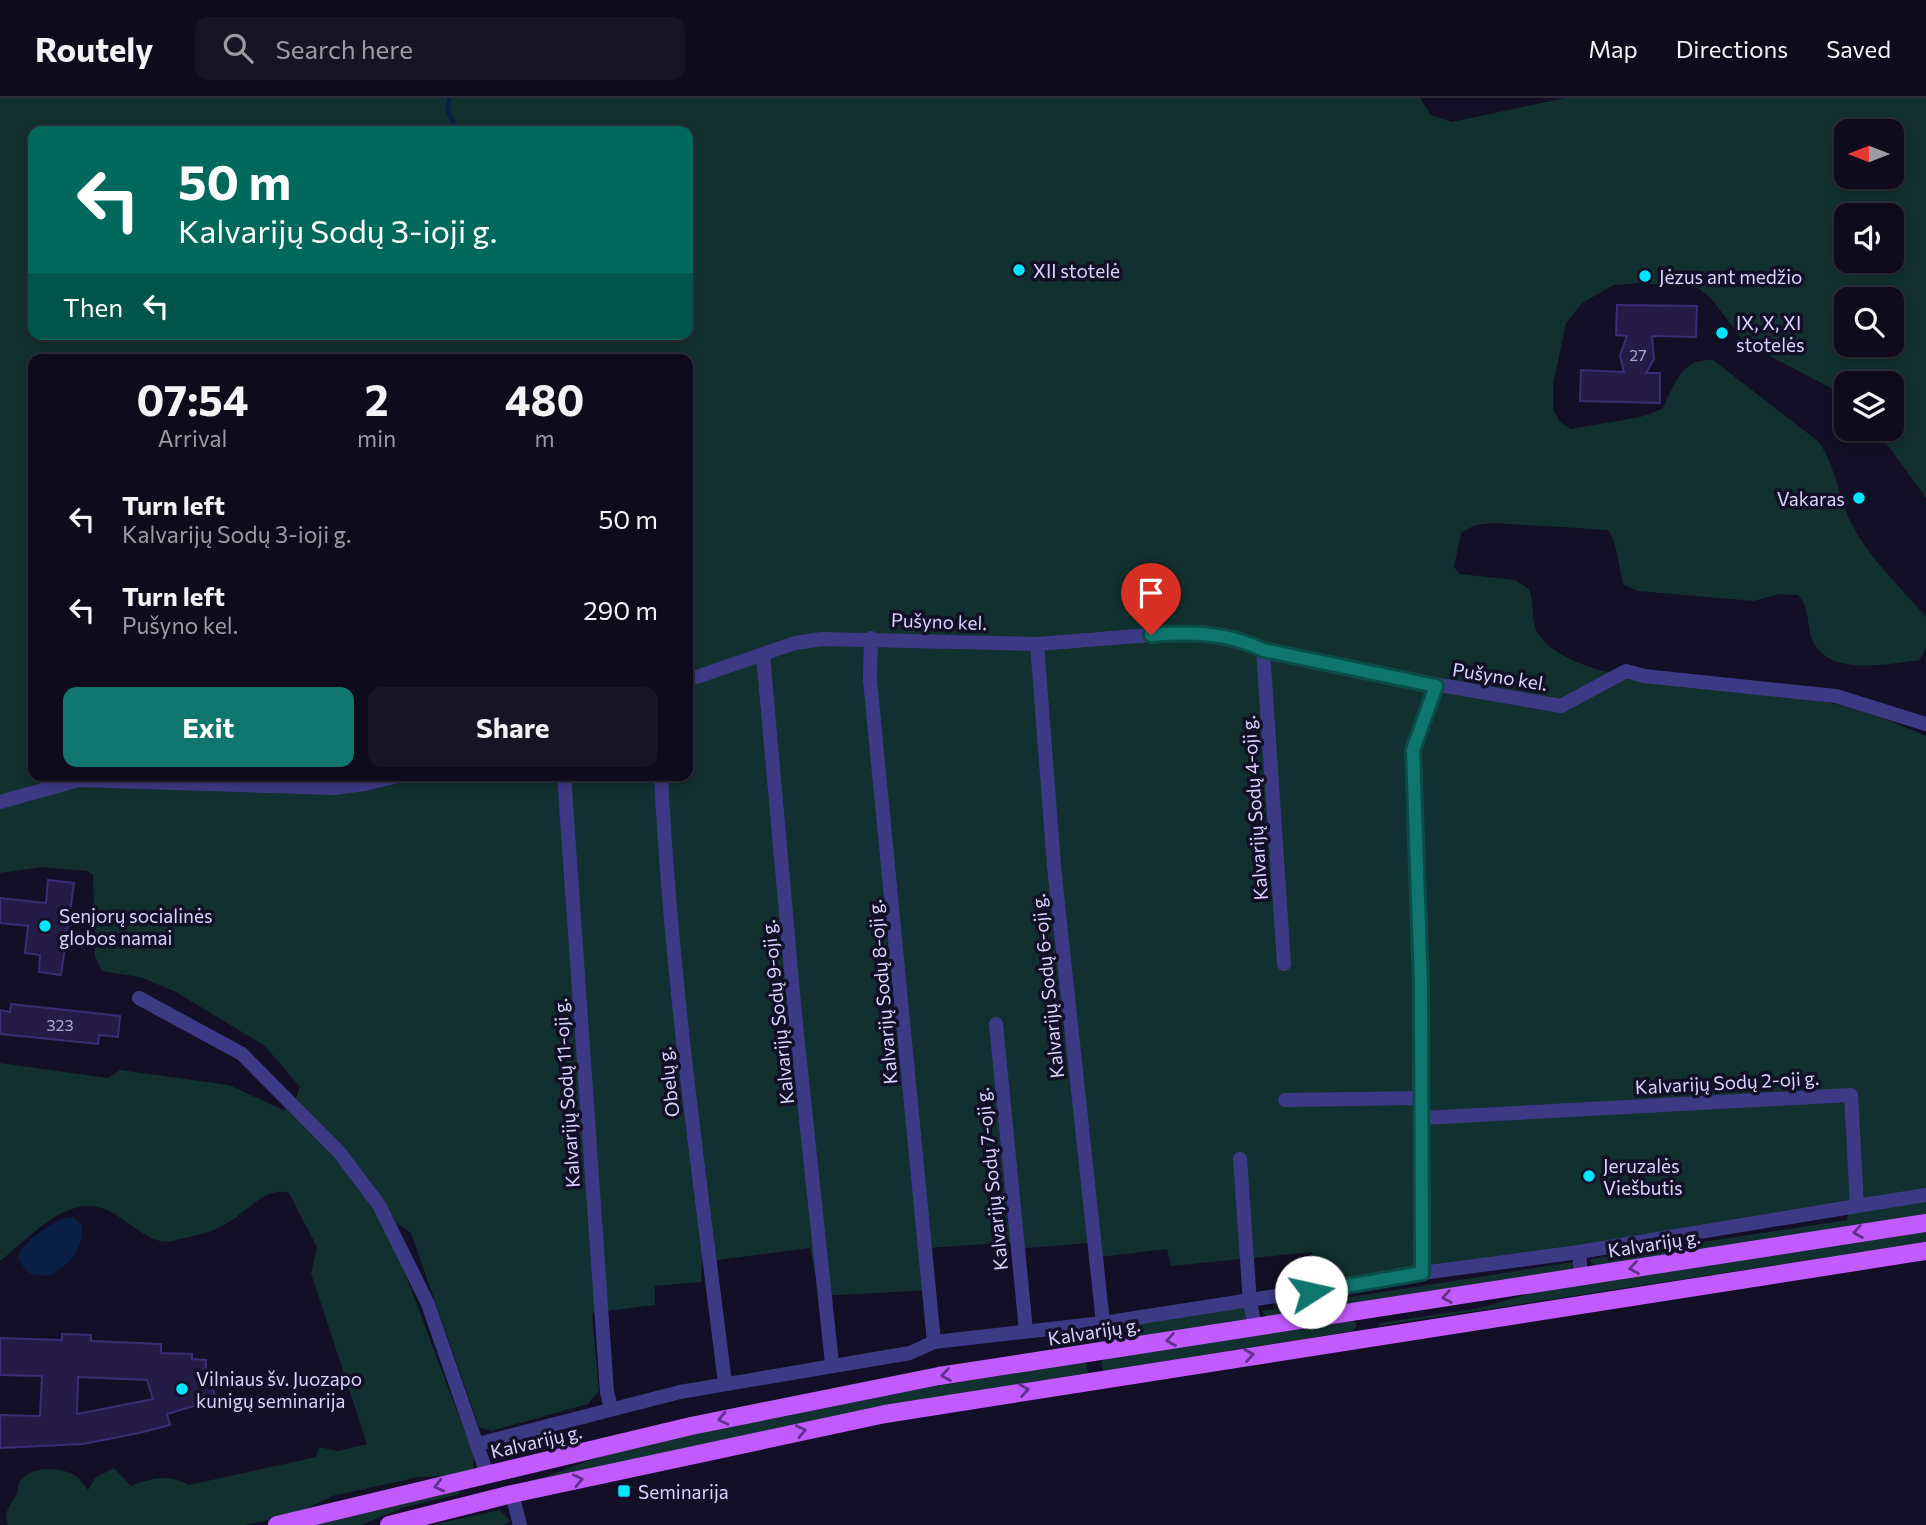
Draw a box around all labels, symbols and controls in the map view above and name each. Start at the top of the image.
search box [195,17,685,80]
text: Routely [35,28,153,69]
icon: search [219,29,257,67]
text: Search here [275,33,413,64]
text: Map [1588,34,1638,63]
text: Directions [1676,34,1788,63]
text: Saved [1826,34,1891,63]
north arrow [1834,119,1904,189]
map controls [1834,119,1904,441]
text: 50 m [178,150,291,210]
icon: left [63,154,154,245]
button: sound [1834,203,1904,273]
text: Kalvarijų Sodų 3-ioji g. [178,210,497,250]
place label: XII stotelė [1033,259,1120,282]
marker: XII stotelė [1011,262,1027,278]
place label: Jėzus ant medžio [1659,265,1802,288]
marker: Jėzus ant medžio [1637,268,1653,284]
icon: left [137,287,175,325]
button: search [1834,287,1904,357]
text: Then [63,291,123,322]
place label: IX, X, XI stotelės [1736,311,1805,356]
marker: IX, X, XI stotelės [1714,325,1730,341]
house number: 27 [1629,345,1647,364]
button: layers [1834,371,1904,441]
text: 07:54 [137,373,249,425]
text: 2 [365,373,389,425]
text: 480 [505,373,584,425]
text: Arrival [158,424,227,452]
text: min [357,424,396,452]
text: m [535,424,555,452]
place label: Vakaras [1777,487,1845,510]
text: Turn left [122,489,225,520]
marker: Vakaras [1851,490,1867,506]
icon: left [63,500,101,538]
text: 50 m [598,503,658,534]
text: Kalvarijų Sodų 3-ioji g. [122,520,351,548]
pin [1121,563,1181,635]
icon: arrive [1132,574,1170,612]
text: Turn left [122,580,225,611]
icon: left [63,591,101,629]
text: 290 m [583,594,658,625]
street label: Pušyno kel. [891,608,987,634]
text: Pušyno kel. [122,611,238,639]
street label: Pušyno kel. [1451,657,1549,695]
button: Exit [63,687,354,767]
button: Share [368,687,658,767]
street label: Kalvarijų Sodų 4-oji g. [1236,715,1272,901]
street label: Kalvarijų Sodų 6-oji g. [1026,893,1068,1079]
street label: Kalvarijų Sodų 8-oji g. [862,899,902,1085]
place label: Senjorų socialinės globos namai [59,904,213,949]
marker: Senjorų socialinės globos namai [37,918,53,934]
street label: Kalvarijų Sodų 9-oji g. [756,919,798,1105]
street label: Kalvarijų Sodų 11-oji g. [548,997,584,1189]
house number: 323 [46,1015,74,1034]
street label: Obelų g. [652,1046,684,1118]
street label: Kalvarijų Sodų 2-oji g. [1634,1066,1820,1098]
street label: Kalvarijų Sodų 7-oji g. [970,1086,1012,1272]
place label: Jeruzalės Viešbutis [1603,1154,1683,1199]
marker: Jeruzalės Viešbutis [1581,1168,1597,1184]
street label: Kalvarijų g. [1606,1224,1702,1262]
one-way arrow [1852,1224,1864,1239]
position arrow [1274,1255,1348,1329]
one-way arrow [1628,1260,1640,1275]
one-way arrow [1441,1289,1453,1304]
street label: Kalvarijų g. [1046,1312,1142,1350]
one-way arrow [1165,1332,1177,1347]
one-way arrow [1243,1348,1255,1363]
place label: Vilniaus šv. Juozapo kunigų seminarija [196,1367,362,1412]
one-way arrow [940,1367,952,1382]
marker: Vilniaus šv. Juozapo kunigų seminarija [174,1381,190,1397]
one-way arrow [1018,1383,1030,1398]
one-way arrow [717,1411,729,1426]
street label: Kalvarijų g. [488,1419,584,1463]
one-way arrow [795,1425,807,1440]
one-way arrow [572,1473,584,1488]
one-way arrow [433,1478,445,1492]
place label: Seminarija [638,1480,729,1503]
marker: Seminarija [616,1483,632,1499]

